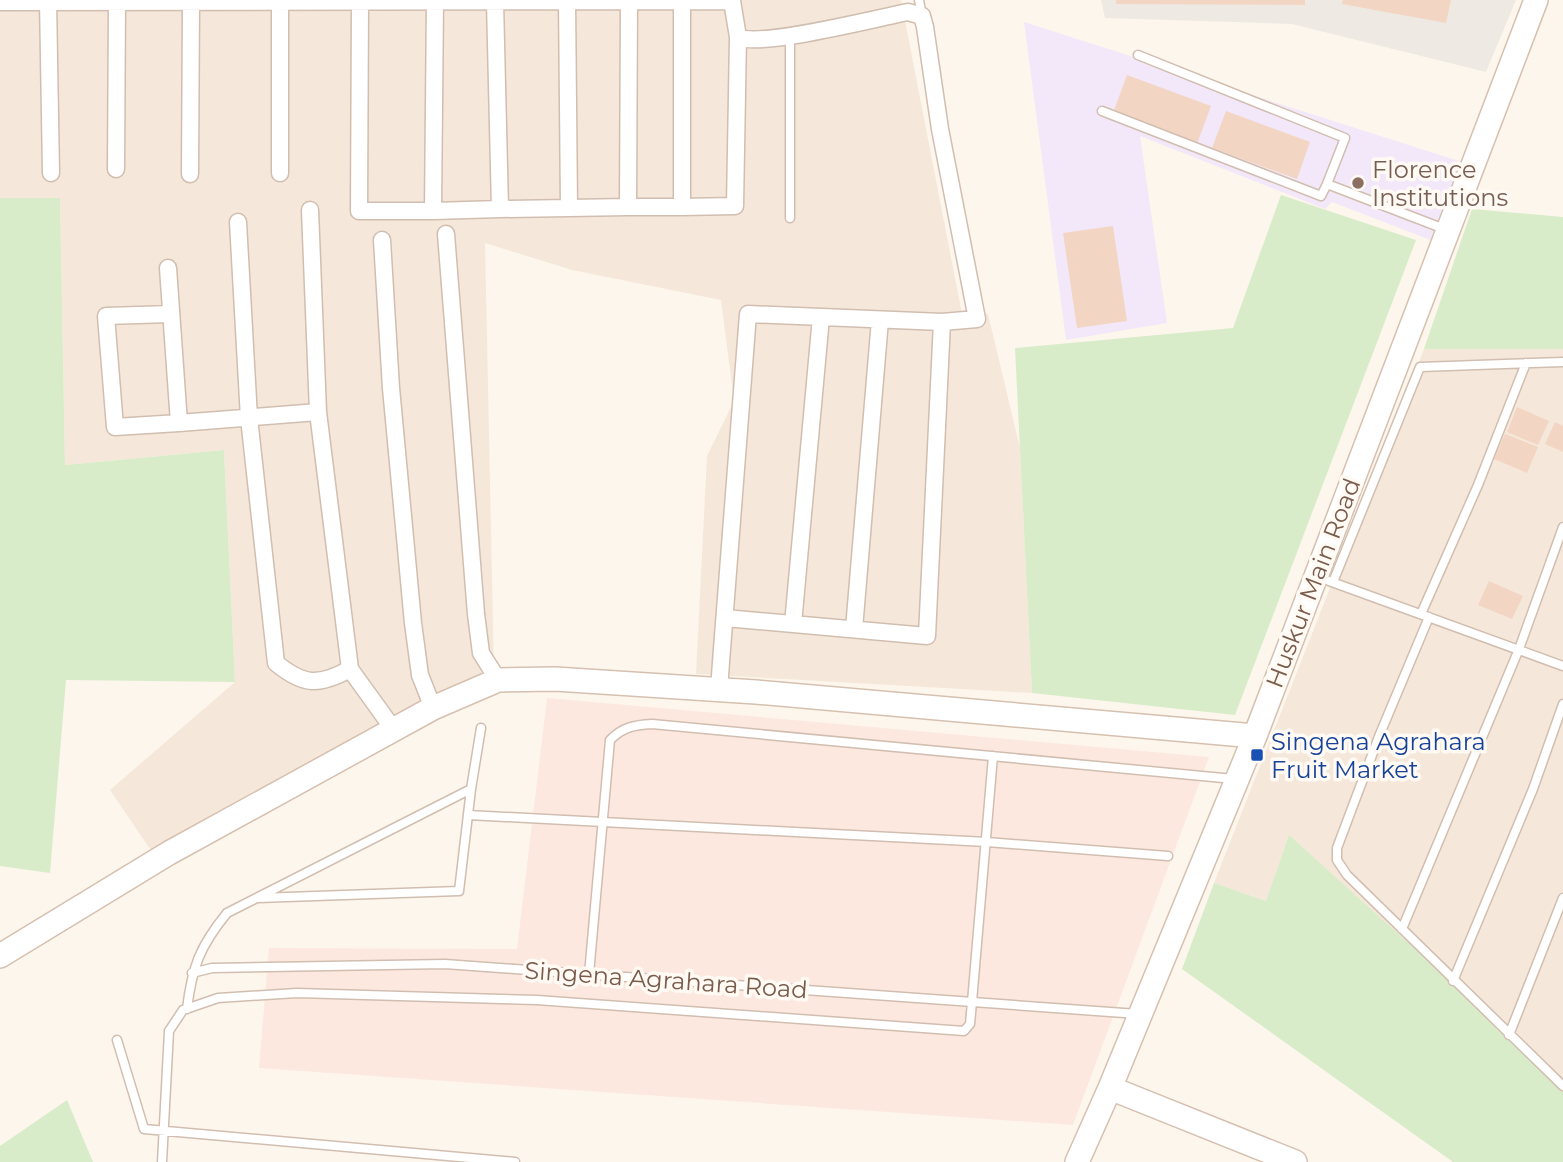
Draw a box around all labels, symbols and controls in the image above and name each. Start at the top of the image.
place label: Florence Institutions [1372,155,1508,212]
marker: Florence Institutions [1350,175,1366,191]
street label: Huskur Main Road [1260,474,1366,692]
place label: Singena Agrahara Fruit Market [1271,727,1486,784]
marker: Singena Agrahara Fruit Market [1249,747,1265,763]
street label: Singena Agrahara Road [524,956,808,1004]

